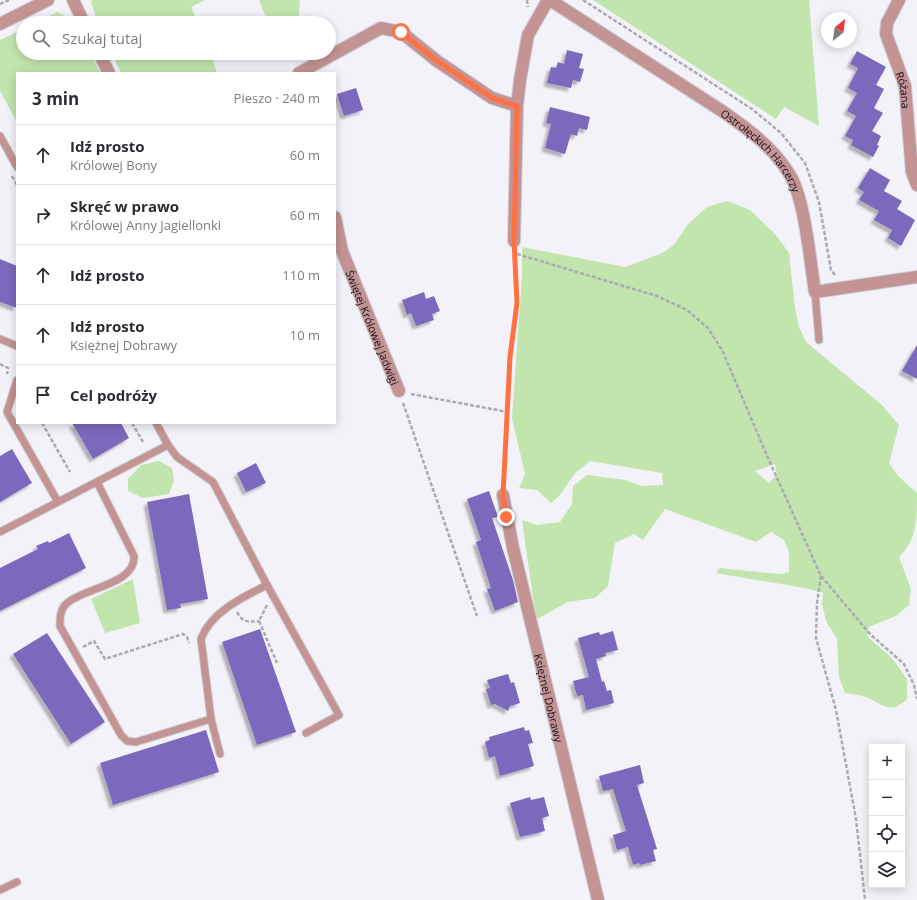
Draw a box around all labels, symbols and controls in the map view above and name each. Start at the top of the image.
north arrow [821,12,857,48]
search box [16,16,336,60]
route start [392,23,410,41]
icon: search [30,27,52,49]
text: Szukaj tutaj [62,28,142,48]
street label: Różana [893,69,914,109]
text: 3 min [32,87,79,110]
text: Pieszo · 240 m [234,89,320,107]
street label: Ostrołęckich Harcerzy [718,105,804,194]
text: Idź prosto [70,136,145,156]
icon: ahead [32,144,54,166]
text: 60 m [290,146,320,164]
text: Królowej Bony [70,156,157,174]
text: Skręć w prawo [70,196,179,216]
icon: right [32,204,54,226]
text: 60 m [290,206,320,224]
text: Królowej Anny Jagiellonki [70,216,221,234]
icon: ahead [32,264,54,286]
text: Idź prosto [70,265,145,285]
text: 110 m [282,266,320,284]
street label: Świętej Królowej Jadwigi [343,267,403,387]
text: Idź prosto [70,316,145,336]
icon: ahead [32,324,54,346]
text: 10 m [290,326,320,344]
text: Księżnej Dobrawy [70,336,177,354]
icon: arrive [32,384,54,406]
text: Cel podróży [70,385,157,405]
route end [497,508,515,526]
street label: Księżnej Dobrawy [531,652,567,744]
map controls [869,744,905,888]
button: + [869,744,905,780]
button: − [869,780,905,816]
button: locate [869,816,905,852]
button: layers [869,852,905,888]

